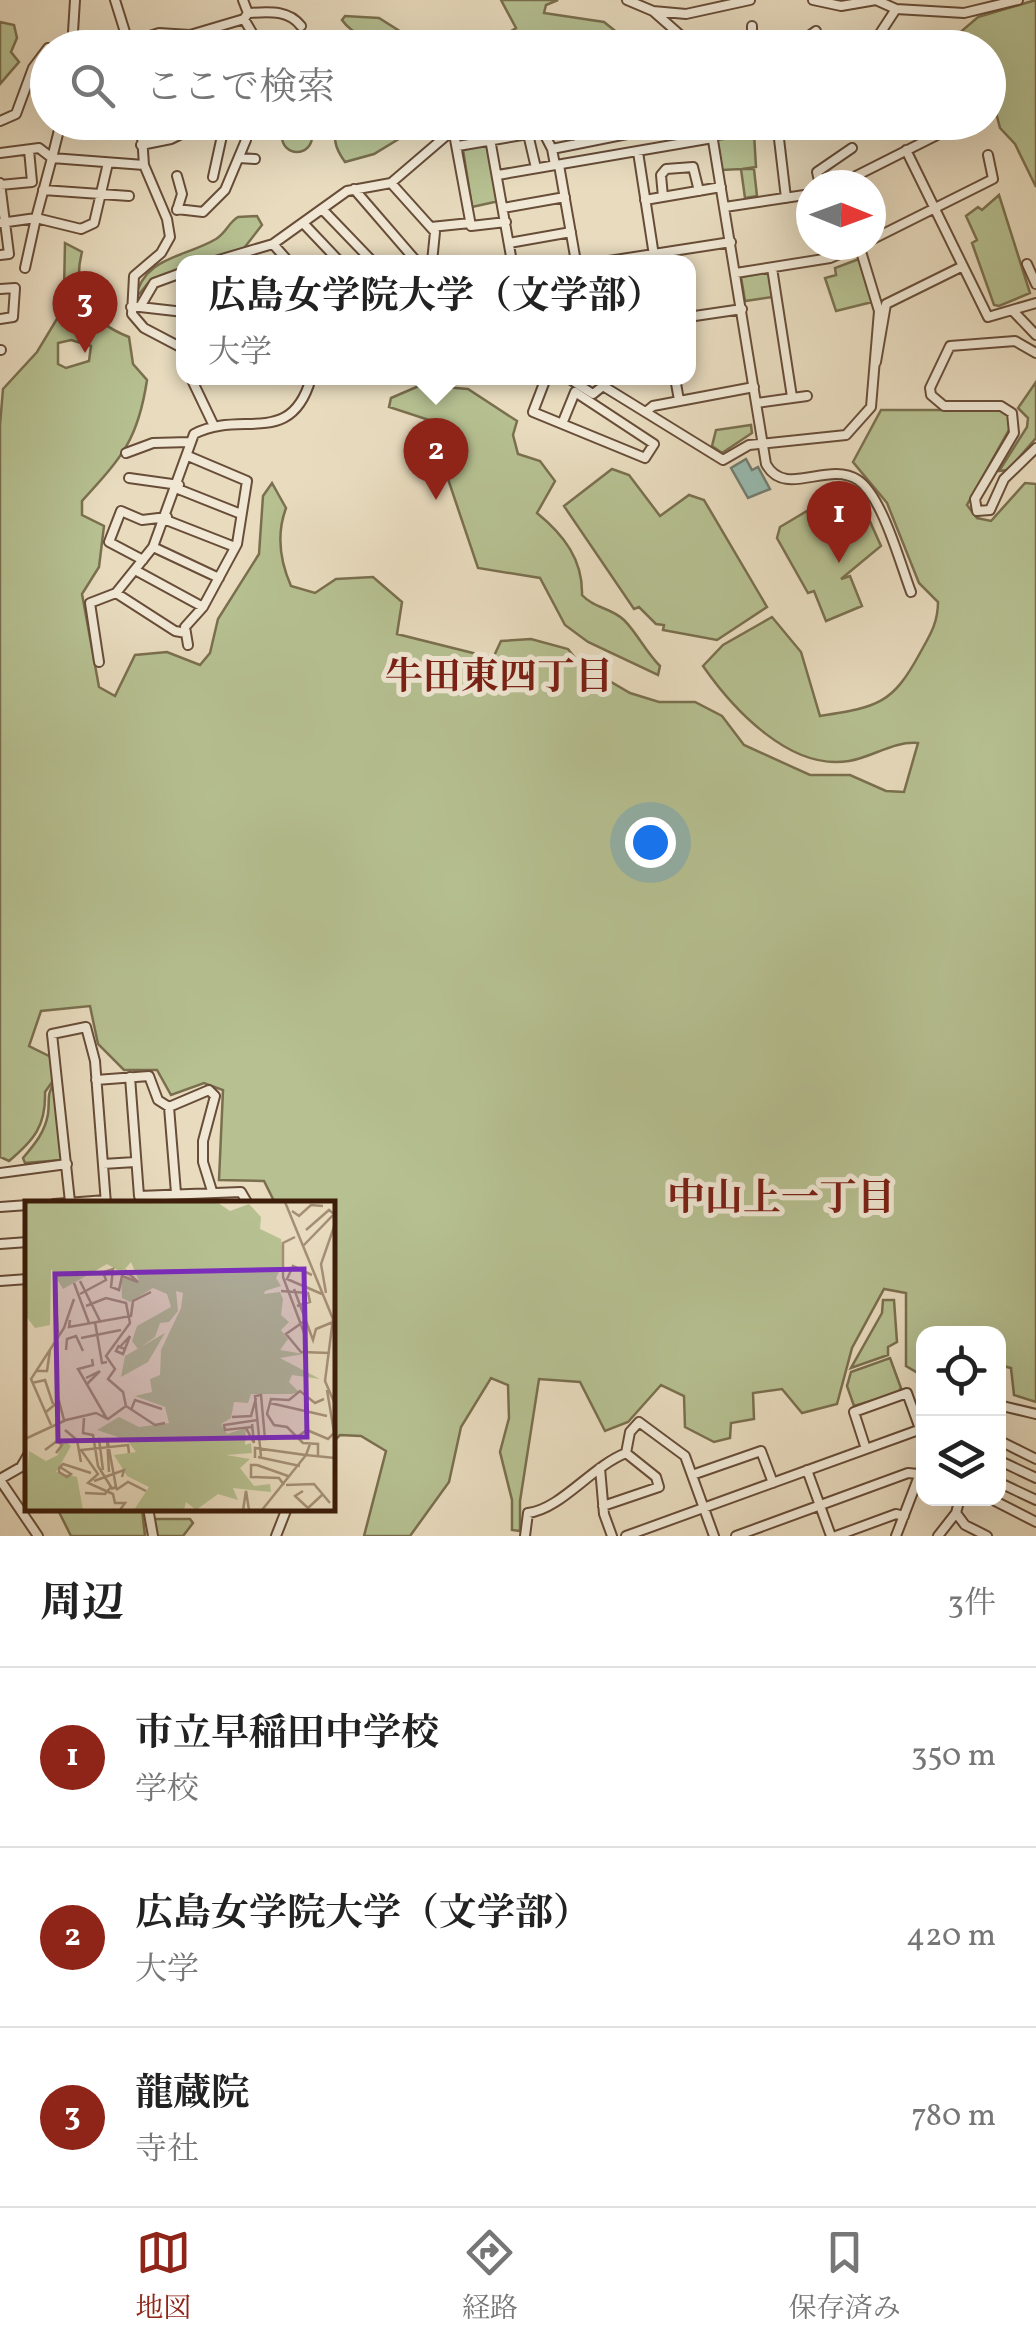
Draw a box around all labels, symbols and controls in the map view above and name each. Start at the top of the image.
search box [30,30,1006,140]
icon: search [65,58,120,113]
text: ここで検索 [145,63,335,116]
north arrow [796,170,886,260]
popup [176,255,696,385]
pin: 3 [52,270,118,353]
text: 広島女学院大学（文学部） [208,272,664,325]
text: 大学 [208,332,272,376]
pin: 2 [404,418,468,500]
pin: 1 [806,480,872,563]
district label: 牛田東四丁目 [385,653,613,706]
your location [625,817,676,868]
district label: 中山上一丁目 [667,1174,895,1227]
inset map [25,1201,335,1511]
map controls [916,1326,1006,1506]
button: locate [916,1326,1006,1416]
button: layers [916,1416,1006,1506]
text: 周辺 [40,1576,124,1635]
text: 3件 [948,1583,996,1627]
text: 市立早稲田中学校 [135,1709,439,1762]
text: 1 [66,1735,79,1779]
text: 350 m [911,1735,996,1779]
text: 学校 [135,1769,199,1813]
text: 広島女学院大学（文学部） [135,1889,591,1942]
text: 2 [64,1915,81,1959]
text: 420 m [906,1915,996,1959]
text: 大学 [135,1949,199,1993]
text: 龍蔵院 [135,2069,249,2122]
text: 3 [64,2095,81,2139]
text: 780 m [911,2095,996,2139]
text: 寺社 [135,2129,199,2173]
tab: 地図 [135,2225,191,2329]
tab: 経路 [462,2225,518,2329]
tab: 保存済み [789,2225,901,2329]

